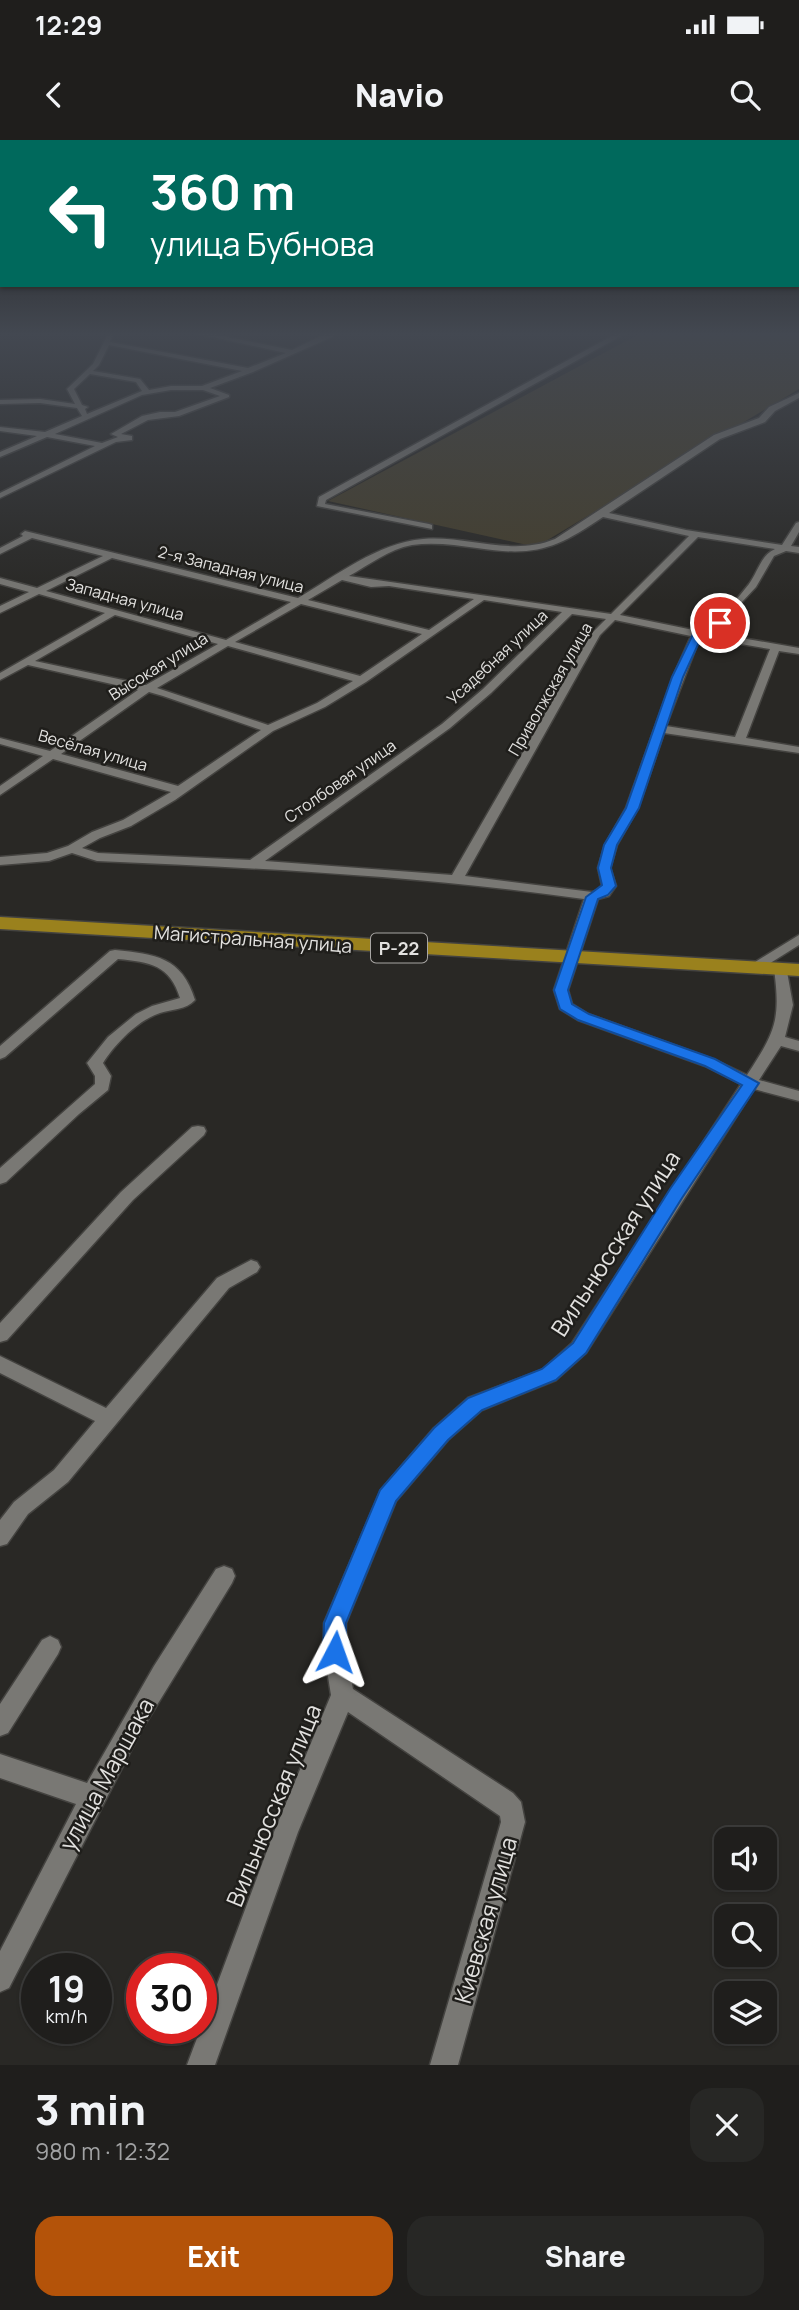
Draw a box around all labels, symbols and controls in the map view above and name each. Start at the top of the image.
text: 12:29 [35,7,102,43]
text: Navio [355,73,444,117]
icon: back [35,76,73,114]
icon: search [726,76,764,114]
text: 360 m [150,158,295,225]
icon: left [35,168,126,259]
text: улица Бубнова [150,222,374,266]
street label: 2-я Западная улица [156,540,306,598]
street label: Западная улица [63,573,187,625]
pin [690,593,750,653]
icon: arrive [701,604,739,642]
street label: Усадебная улица [442,605,552,709]
street label: Приволжская улица [503,618,597,760]
street label: Высокая улица [104,627,212,705]
street label: Весёлая улица [36,724,150,776]
street label: Столбовая улица [280,734,400,828]
street label: Магистральная улица [153,919,353,959]
road number: Р-22 [371,934,427,962]
street label: Вильнюсская улица [543,1144,687,1342]
position arrow [298,1615,372,1689]
street label: улица Маршака [51,1692,161,1856]
street label: Вильнюсская улица [218,1699,328,1911]
map controls [714,1827,777,2044]
button: sound [714,1827,777,1890]
street label: Киевская улица [446,1833,524,2007]
button: search [714,1904,777,1967]
speed limit sign: 30 [126,1953,217,2044]
text: 19 [48,1965,85,2013]
button: layers [714,1981,777,2044]
text: km/h [46,2004,87,2028]
text: 3 min [35,2080,146,2138]
button: close [690,2088,764,2162]
text: 980 m · 12:32 [35,2135,170,2167]
button: Exit [35,2216,393,2296]
button: Share [407,2216,764,2296]

